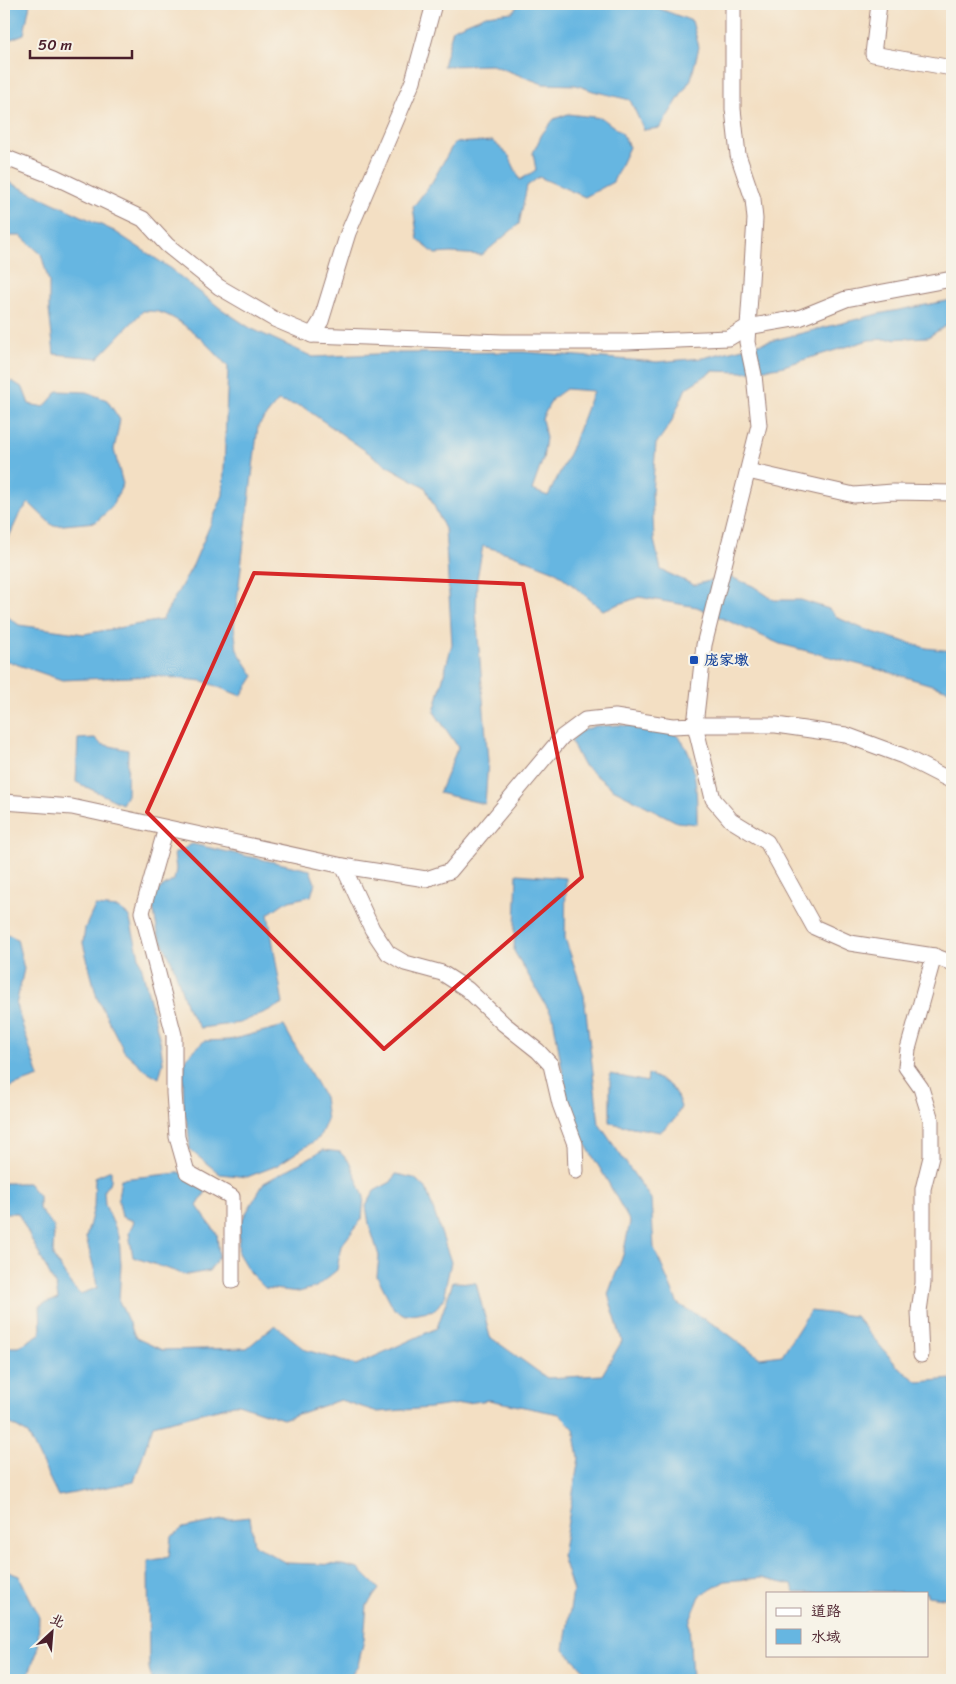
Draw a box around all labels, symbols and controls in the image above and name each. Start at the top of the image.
scale bar [30,28,132,60]
text: 50 m [38,32,73,58]
place label: 庞家墩 [704,647,749,673]
marker: 庞家墩 [688,654,700,666]
legend [766,1592,928,1656]
text: 道路 [811,1598,841,1624]
north arrow [28,1606,78,1656]
text: 北 [46,1606,69,1635]
text: 水域 [811,1624,841,1650]

